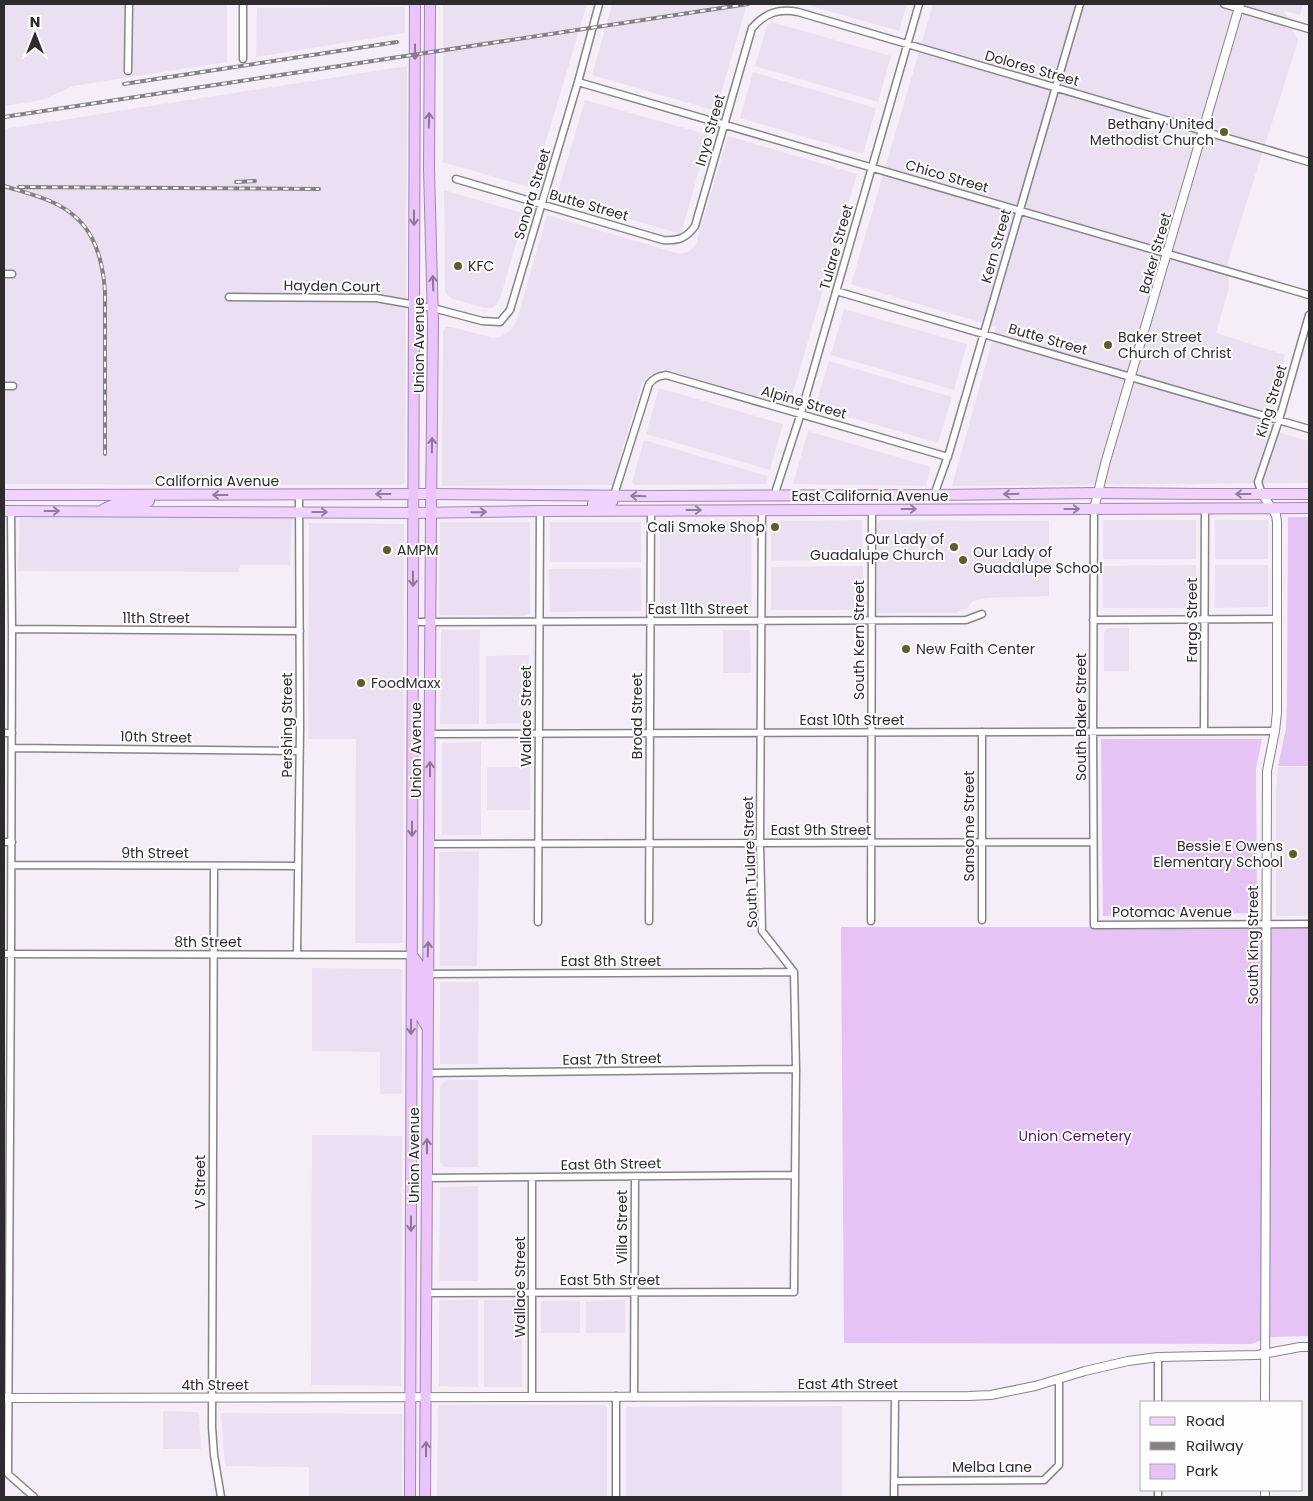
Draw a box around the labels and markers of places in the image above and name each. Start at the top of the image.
place label: Bethany United Methodist Church [1090,114,1214,150]
marker: Bethany United Methodist Church [1218,126,1230,138]
place label: KFC [468,256,494,276]
marker: KFC [452,260,464,272]
place label: Baker Street Church of Christ [1118,327,1231,363]
marker: Baker Street Church of Christ [1102,339,1114,351]
place label: Cali Smoke Shop [647,517,765,537]
marker: Cali Smoke Shop [769,521,781,533]
place label: Our Lady of Guadalupe Church [810,529,944,565]
place label: AMPM [397,540,439,560]
marker: Our Lady of Guadalupe Church [948,541,960,553]
place label: Our Lady of Guadalupe School [973,542,1103,578]
marker: AMPM [381,544,393,556]
marker: Our Lady of Guadalupe School [957,554,969,566]
place label: New Faith Center [916,639,1035,659]
marker: New Faith Center [900,643,912,655]
place label: FoodMaxx [371,673,441,693]
marker: FoodMaxx [355,677,367,689]
place label: Bessie E Owens Elementary School [1153,836,1283,872]
marker: Bessie E Owens Elementary School [1287,848,1299,860]

